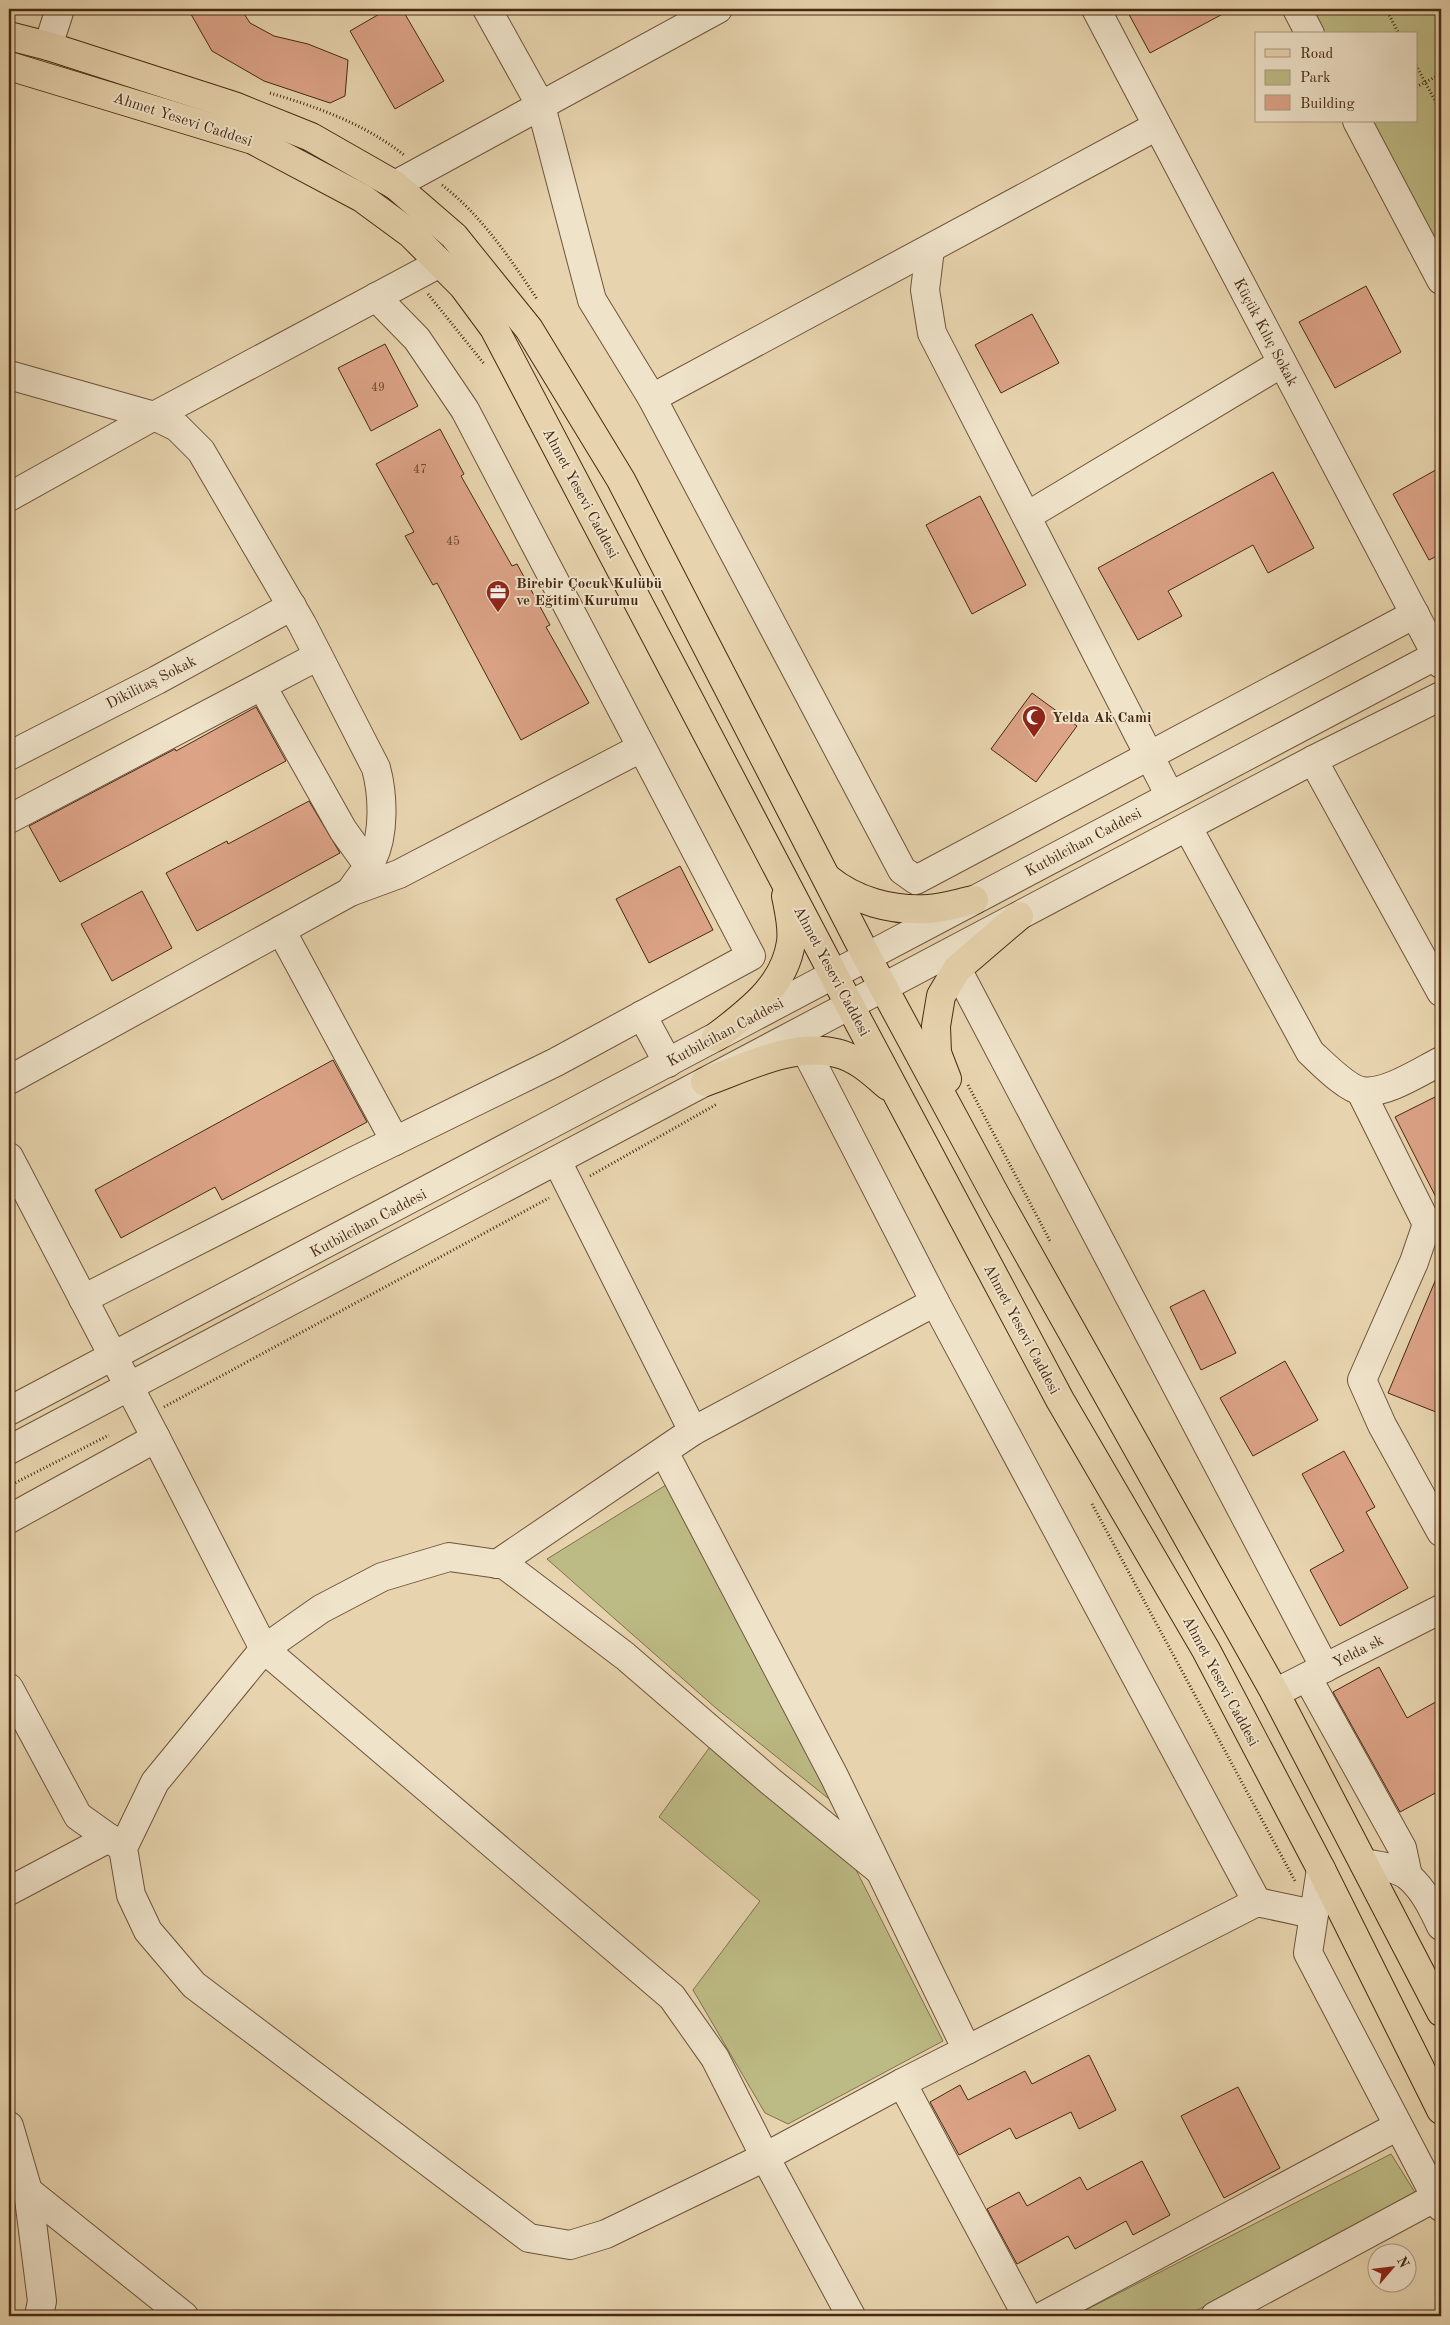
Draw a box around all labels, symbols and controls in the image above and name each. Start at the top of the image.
legend [1255,32,1418,122]
text: Road [1300,47,1334,62]
text: Park [1300,71,1331,86]
street label: Ahmet Yesevi Caddesi [111,91,254,150]
text: Building [1300,97,1355,112]
street label: Küçük Kılıç Sokak [1230,276,1300,389]
house number: 49 [371,382,385,394]
street label: Ahmet Yesevi Caddesi [539,426,620,561]
house number: 47 [413,464,427,476]
house number: 45 [446,535,460,548]
place label: Birebir Çocuk Kulübü ve Eğitim Kurumu [516,577,662,609]
office icon: Birebir Çocuk Kulübü ve Eğitim Kurumu [485,579,511,613]
street label: Dikilitaş Sokak [104,654,199,712]
mosque icon: Yelda Ak Cami [1021,704,1047,738]
place label: Yelda Ak Cami [1052,711,1151,726]
street label: Kutbilcihan Caddesi [1023,806,1144,880]
street label: Ahmet Yesevi Caddesi [790,904,871,1039]
street label: Kutbilcihan Caddesi [665,996,786,1070]
street label: Kutbilcihan Caddesi [308,1187,429,1261]
street label: Ahmet Yesevi Caddesi [980,1262,1061,1397]
street label: Ahmet Yesevi Caddesi [1179,1614,1260,1749]
street label: Yelda sk [1331,1633,1387,1671]
north arrow [1368,2242,1418,2292]
text: N [1394,2254,1411,2271]

